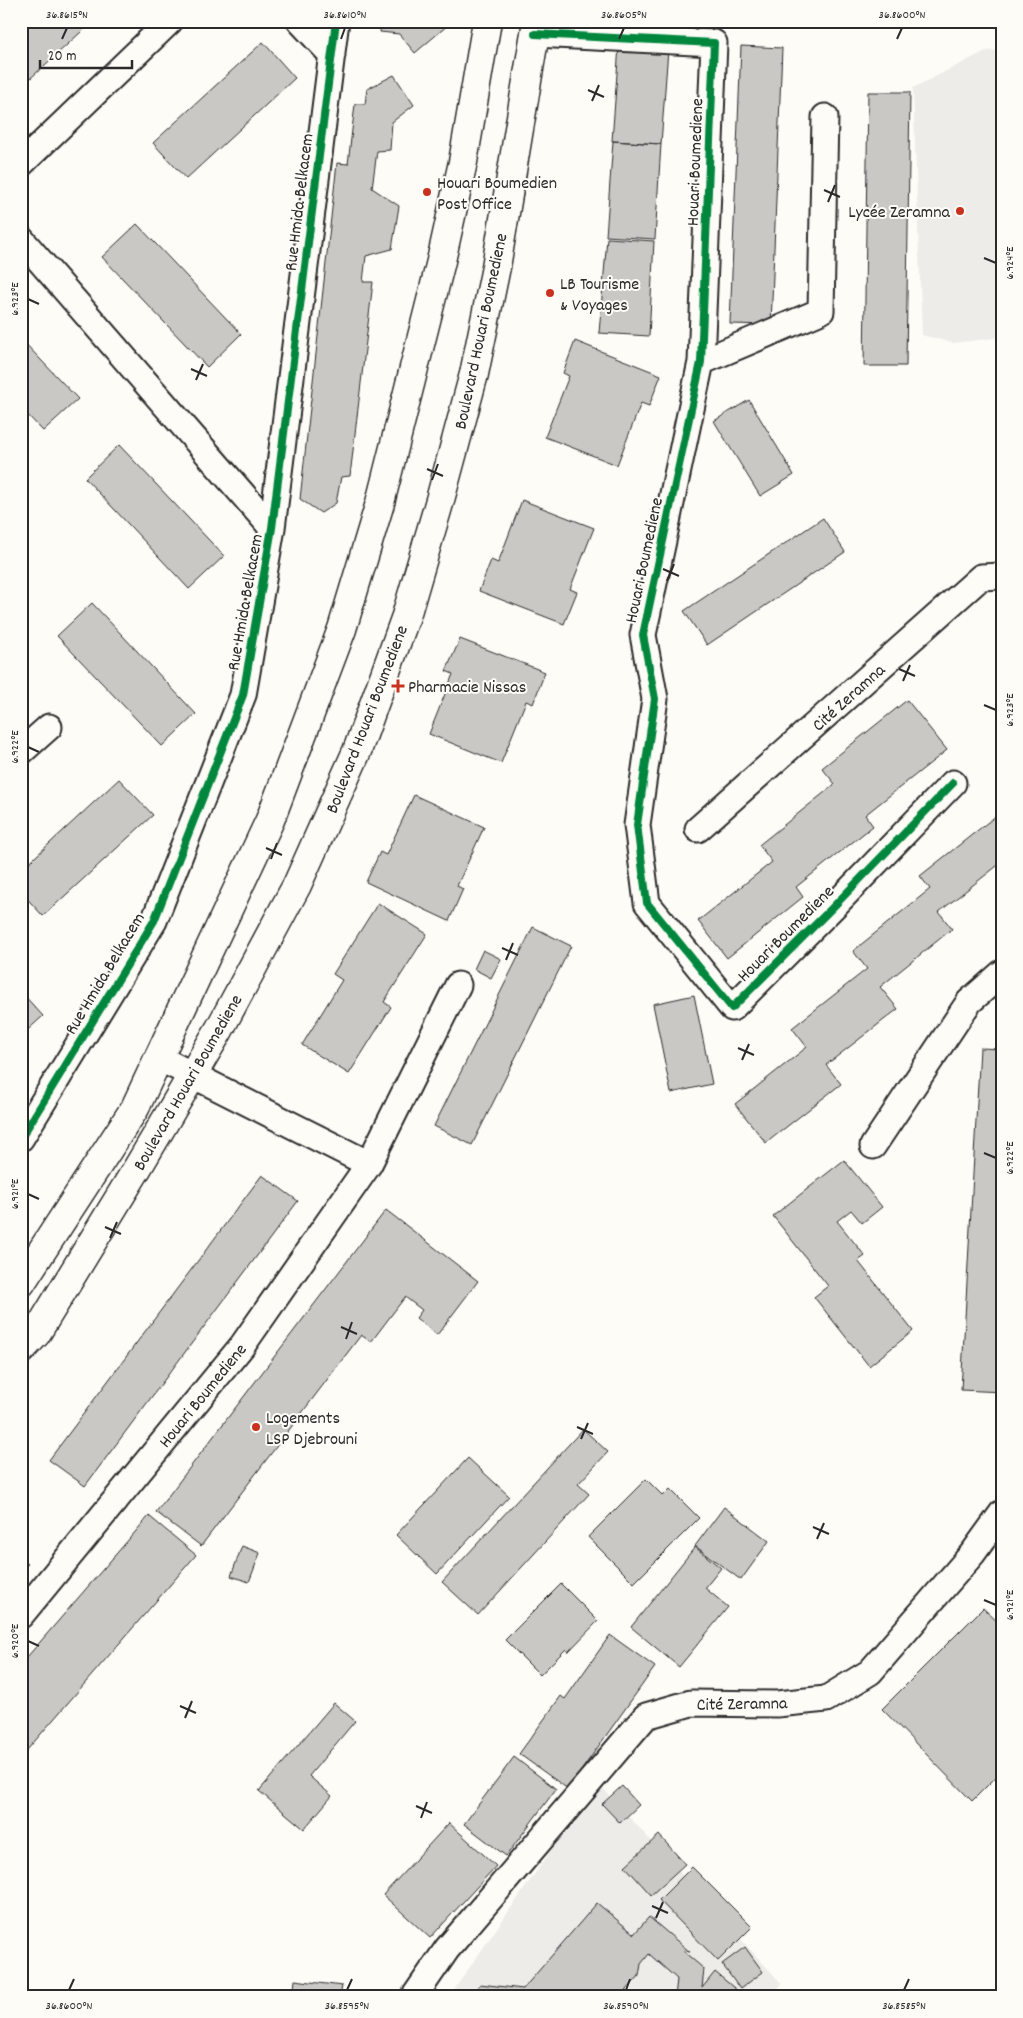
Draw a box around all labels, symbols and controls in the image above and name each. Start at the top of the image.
text: 36.8615°N [46,7,88,24]
text: 36.8610°N [324,7,366,24]
text: 36.8605°N [601,7,647,24]
text: 36.8600°N [879,7,925,24]
scale bar [40,38,132,70]
text: 20 m [48,46,76,68]
street label: Houari Boumediene [682,98,711,226]
street label: Rue Hmida Belkacem [280,132,321,273]
place label: Houari Boumedien Post Office [437,172,557,218]
marker: Houari Boumedien Post Office [421,186,433,198]
place label: Lycée Zeramna [848,201,951,226]
marker: Lycée Zeramna [954,205,966,217]
street label: Boulevard Houari Boumediene [449,231,515,432]
text: 6.924°E [1002,246,1019,279]
place label: LB Tourisme & Voyages [560,273,639,319]
text: 6.923°E [7,282,24,316]
marker: LB Tourisme & Voyages [544,287,556,299]
street label: Houari Boumediene [620,495,671,626]
street label: Rue Hmida Belkacem [222,532,271,673]
street label: Boulevard Houari Boumediene [321,622,416,818]
street label: Cité Zeramna [808,659,892,739]
place label: Pharmacie Nissas [408,676,526,701]
marker: Pharmacie Nissas [392,680,404,692]
text: 6.923°E [1002,693,1019,727]
text: 6.922°E [7,730,24,764]
street label: Houari Boumediene [733,881,841,989]
street label: Rue Hmida Belkacem [60,908,153,1040]
street label: Boulevard Houari Boumediene [128,990,250,1176]
text: 6.922°E [1002,1141,1019,1175]
text: 6.921°E [7,1178,24,1209]
street label: Houari Boumediene [154,1339,254,1454]
place label: Logements LSP Djebrouni [266,1407,357,1453]
marker: Logements LSP Djebrouni [250,1421,262,1433]
text: 6.921°E [1002,1589,1019,1620]
text: 6.920°E [7,1623,24,1658]
street label: Cité Zeramna [696,1692,788,1719]
text: 36.8600°N [46,1998,92,2015]
text: 36.8595°N [325,1998,369,2015]
text: 36.8590°N [603,1998,649,2015]
text: 36.8585°N [882,1998,926,2015]

